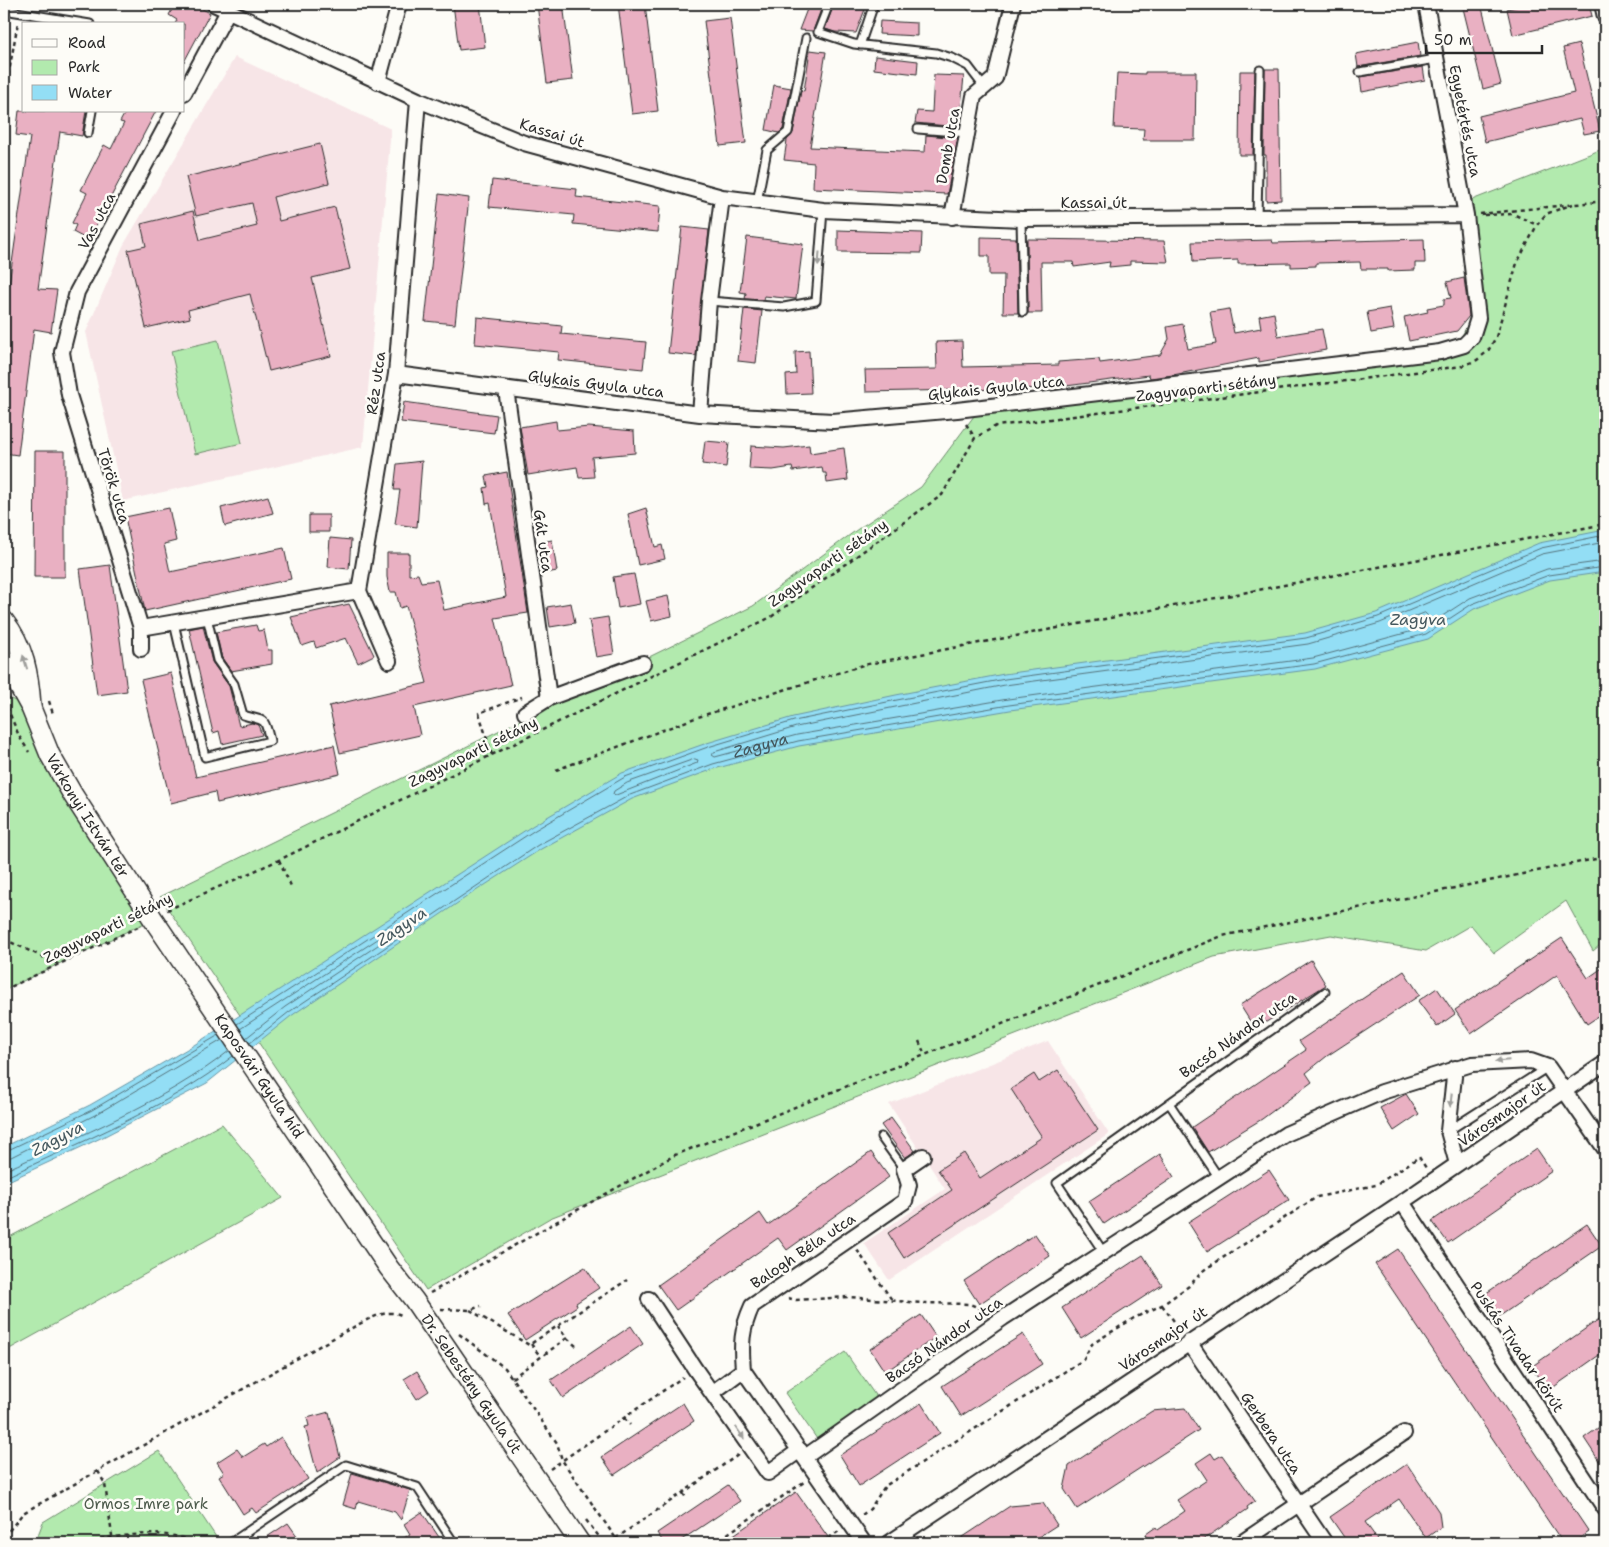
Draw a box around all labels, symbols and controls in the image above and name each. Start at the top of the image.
legend [22,22,185,112]
scale bar [1426,22,1543,54]
text: 50 m [1434,30,1472,50]
text: Road [68,33,106,53]
text: Park [68,57,100,77]
street label: Egyetértés utca [1444,63,1486,179]
text: Water [68,83,112,103]
street label: Domb utca [931,106,965,186]
street label: Kassai út [517,114,587,152]
street label: Vas utca [74,188,121,253]
street label: Kassai út [1061,193,1127,213]
one-way arrow [815,251,823,267]
street label: Réz utca [362,349,390,416]
street label: Glykais Gyula utca [527,366,666,402]
street label: Zagyvaparti sétány [1135,369,1277,407]
street label: Glykais Gyula utca [927,371,1066,405]
street label: Török utca [93,446,135,527]
street label: Gát utca [529,508,557,575]
street label: Zagyvaparti sétány [765,514,891,612]
water label: Zagyva [1390,609,1446,630]
one-way arrow [20,654,28,669]
street label: Zagyvaparti sétány [405,712,541,792]
water label: Zagyva [730,728,791,763]
street label: Várkonyi István tér [41,750,134,882]
street label: Zagyvaparti sétány [40,888,176,968]
water label: Zagyva [372,902,431,951]
street label: Bacsó Nándor utca [1176,987,1301,1083]
street label: Kaposvári Gyula híd [210,1010,309,1143]
one-way arrow [1494,1057,1510,1065]
street label: Városmajor út [1454,1076,1550,1152]
one-way arrow [1447,1092,1455,1108]
water label: Zagyva [27,1116,87,1161]
street label: Balogh Béla utca [747,1208,860,1294]
street label: Puskás Tivadar körút [1466,1278,1568,1416]
street label: Bacsó Nándor utca [882,1292,1007,1388]
street label: Városmajor út [1115,1302,1211,1376]
street label: Dr. Sebestény Gyula út [417,1310,526,1458]
street label: Gerbera utca [1236,1388,1306,1479]
one-way arrow [735,1426,745,1440]
park label: Ormos Imre park [84,1494,208,1514]

